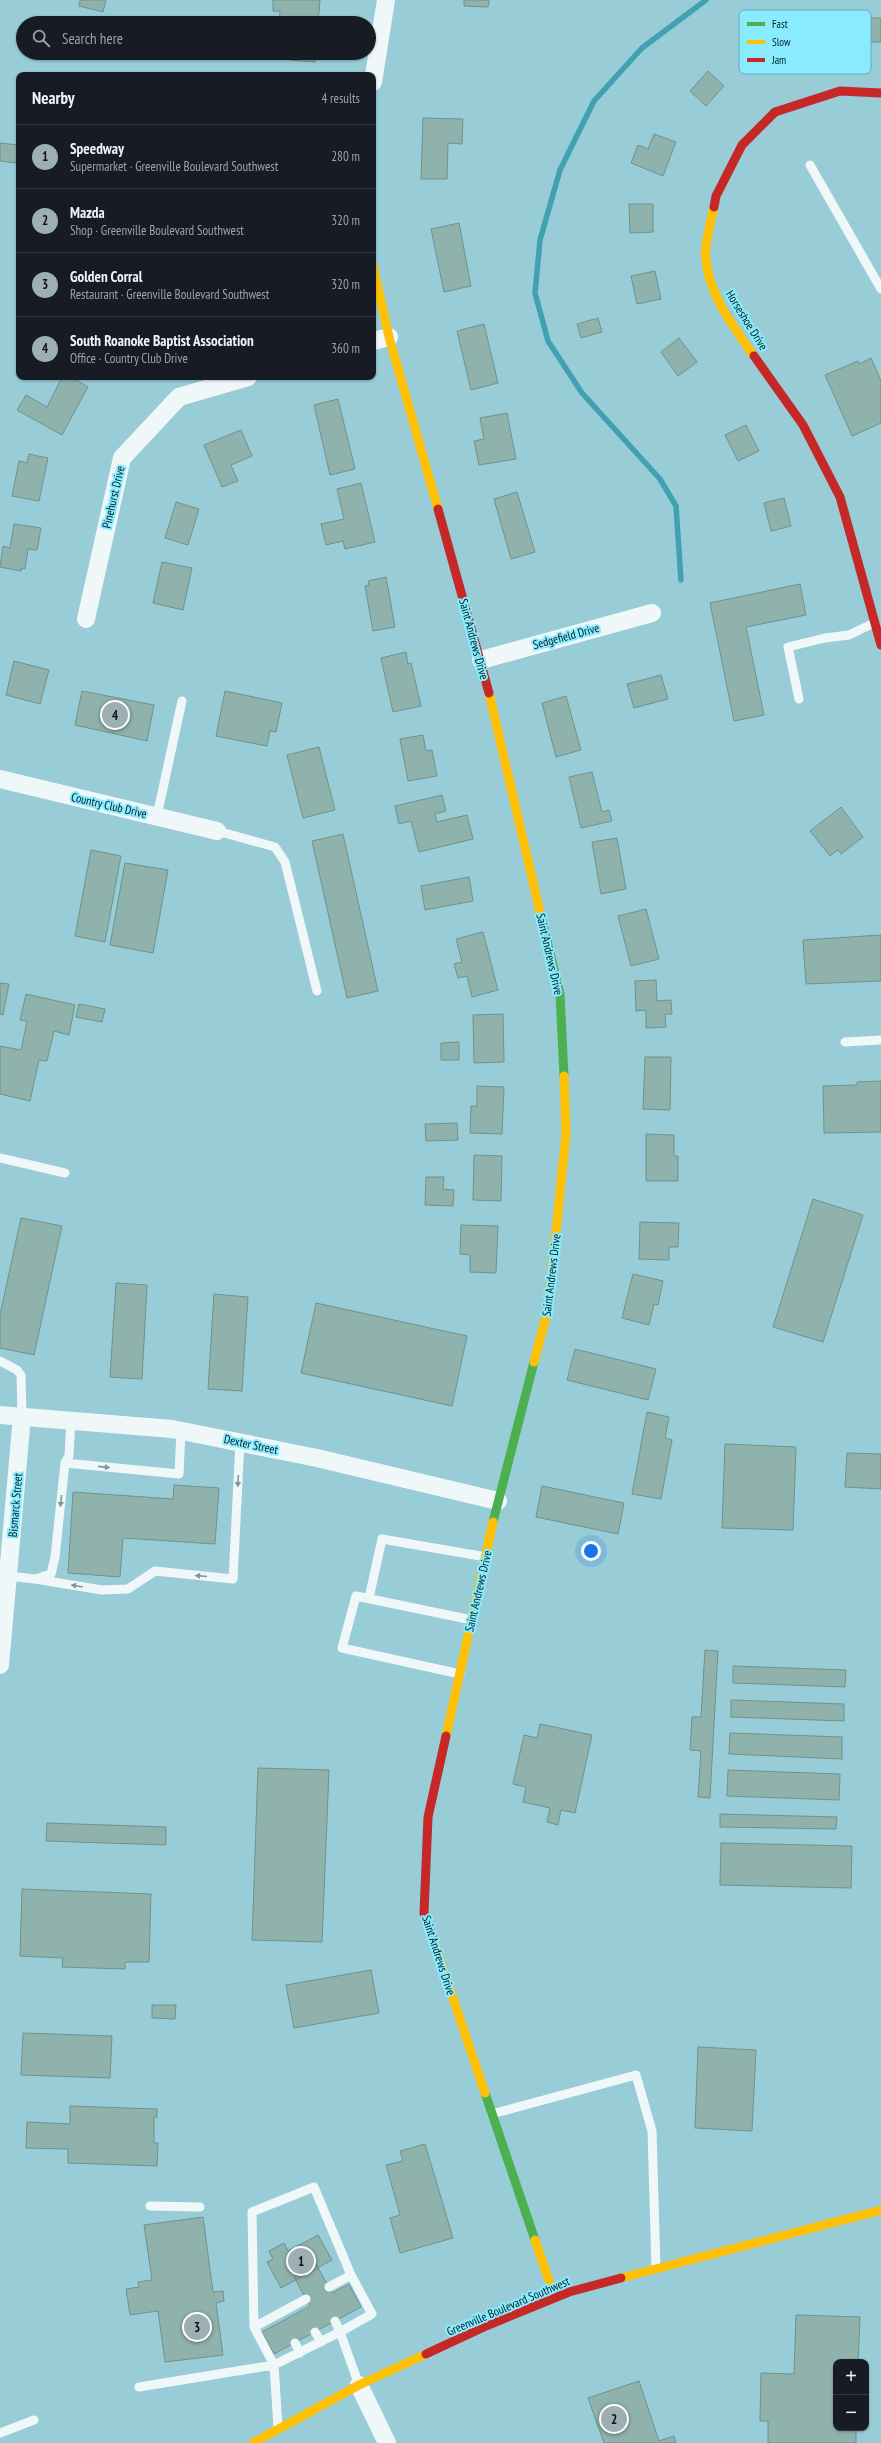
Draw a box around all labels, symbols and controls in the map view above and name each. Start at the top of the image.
legend [739,10,871,74]
search box [16,16,376,60]
text: Fast [772,17,788,31]
icon: search [30,27,52,49]
text: Search here [62,29,123,48]
text: Slow [772,35,791,49]
text: Jam [771,53,786,67]
text: Nearby [32,87,75,109]
text: 4 results [321,90,360,107]
text: Speedway [70,139,124,158]
text: 1 [42,148,48,165]
text: 280 m [331,148,360,165]
text: Supermarket · Greenville Boulevard Southwest [70,158,278,175]
text: Mazda [70,203,105,222]
text: 2 [42,212,48,229]
text: 320 m [331,212,360,229]
text: Shop · Greenville Boulevard Southwest [70,222,244,239]
text: Golden Corral [70,267,142,286]
text: 3 [42,276,48,293]
text: 320 m [331,276,360,293]
text: Restaurant · Greenville Boulevard Southwest [70,286,269,303]
street label: Horseshoe Drive [723,287,771,353]
text: South Roanoke Baptist Association [70,331,254,350]
text: 4 [42,340,48,357]
text: 360 m [331,340,360,357]
text: Office · Country Club Drive [70,350,188,367]
street label: Pinehurst Drive [99,464,127,530]
street label: Saint Andrews Drive [456,597,492,681]
street label: Sedgefield Drive [531,620,601,652]
pin: 4 [102,700,128,730]
street label: Country Club Drive [70,789,148,821]
street label: Saint Andrews Drive [533,912,567,996]
street label: Saint Andrews Drive [538,1233,564,1317]
street label: Dexter Street [223,1431,280,1457]
one-way arrow [97,1463,110,1470]
street label: Bismarck Street [5,1472,25,1538]
one-way arrow [235,1475,241,1488]
one-way arrow [58,1495,64,1507]
your location [581,1541,601,1561]
street label: Saint Andrews Drive [461,1549,495,1633]
one-way arrow [195,1572,207,1579]
one-way arrow [71,1583,83,1589]
street label: Saint Andrews Drive [419,1913,459,1997]
pin: 1 [288,2246,314,2276]
street label: Greenville Boulevard Southwest [444,2273,572,2339]
pin: 3 [184,2312,210,2342]
map controls [833,2359,869,2431]
button: + [833,2359,869,2395]
button: − [833,2395,869,2431]
pin: 2 [601,2404,627,2434]

